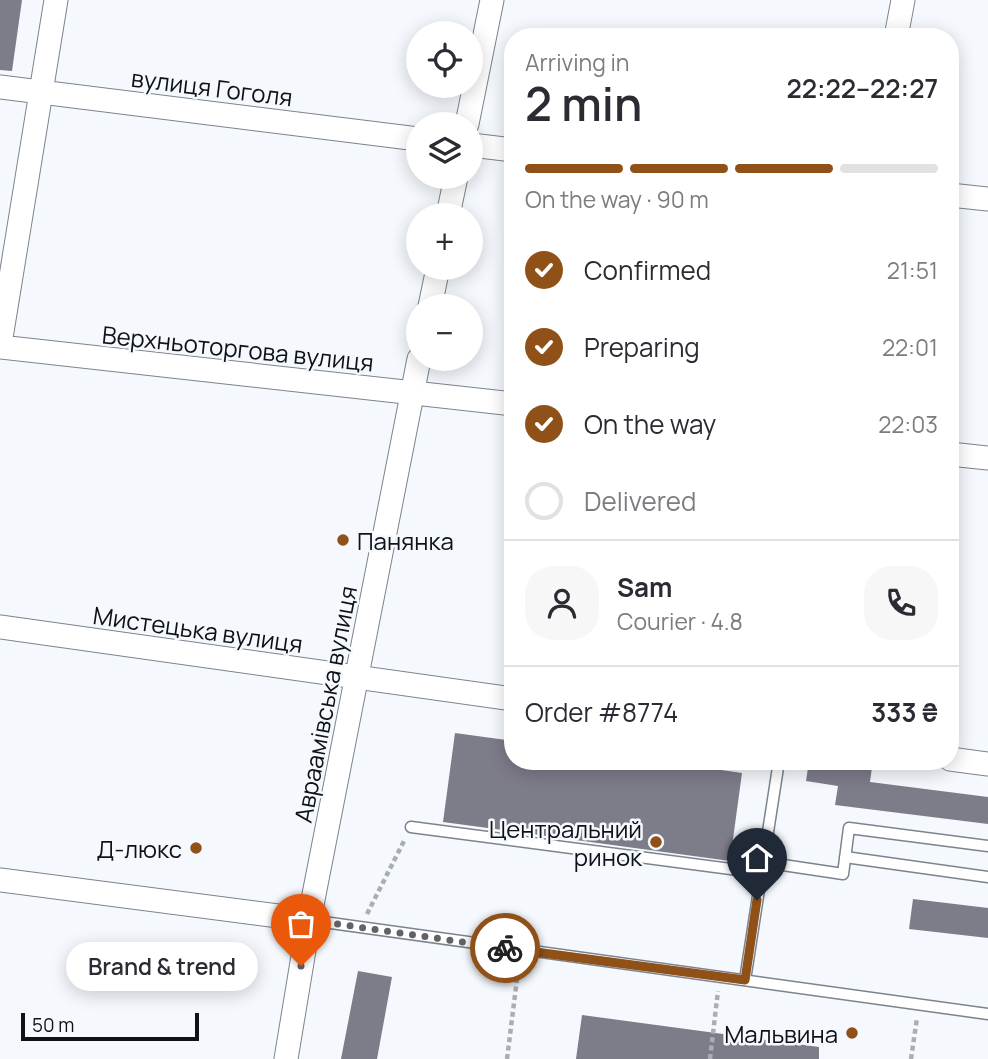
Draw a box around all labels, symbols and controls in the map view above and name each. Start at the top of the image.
map controls [406,21,483,371]
button: locate [406,21,483,98]
text: Arriving in [525,46,630,78]
street label: вулиця Гоголя [129,61,295,113]
text: 22:22–22:27 [786,70,938,106]
text: 2 min [525,72,642,135]
button: layers [406,112,483,189]
text: On the way · 90 m [525,183,709,215]
button: + [406,203,483,280]
icon: check [525,251,563,289]
text: Confirmed [584,252,711,288]
text: 21:51 [887,254,938,286]
button: − [406,294,483,371]
street label: Верхньоторгова вулиця [101,317,375,379]
icon: check [525,328,563,366]
text: Preparing [584,329,700,365]
text: 22:01 [882,331,938,363]
icon: check [525,405,563,443]
text: On the way [584,406,716,442]
text: 22:03 [878,408,938,440]
text: Delivered [584,483,696,519]
place label: Панянка [357,524,454,557]
marker: Панянка [335,532,351,548]
button: person [525,566,599,640]
button: phone [864,566,938,640]
text: Sam [617,569,672,605]
street label: Авраамівська вулиця [286,583,364,825]
street label: Мистецька вулиця [91,598,305,660]
text: Courier · 4.8 [617,605,743,637]
text: Order #8774 [525,694,678,730]
text: 333 ₴ [871,694,938,730]
place label: Центральний ринок [489,812,643,873]
pin [727,828,787,900]
place label: Д-люкс [96,832,182,865]
marker: Центральний ринок [648,834,664,850]
icon: home [738,839,776,877]
marker: Д-люкс [188,840,204,856]
pin [271,894,331,966]
icon: bag [282,905,320,943]
courier [470,913,540,983]
icon: bike [486,929,524,967]
callout: Brand & trend [66,942,259,990]
text: Brand & trend [88,950,236,982]
scale bar [21,1010,200,1042]
text: 50 m [32,1012,74,1038]
place label: Мальвина [724,1017,838,1050]
marker: Мальвина [844,1025,860,1041]

